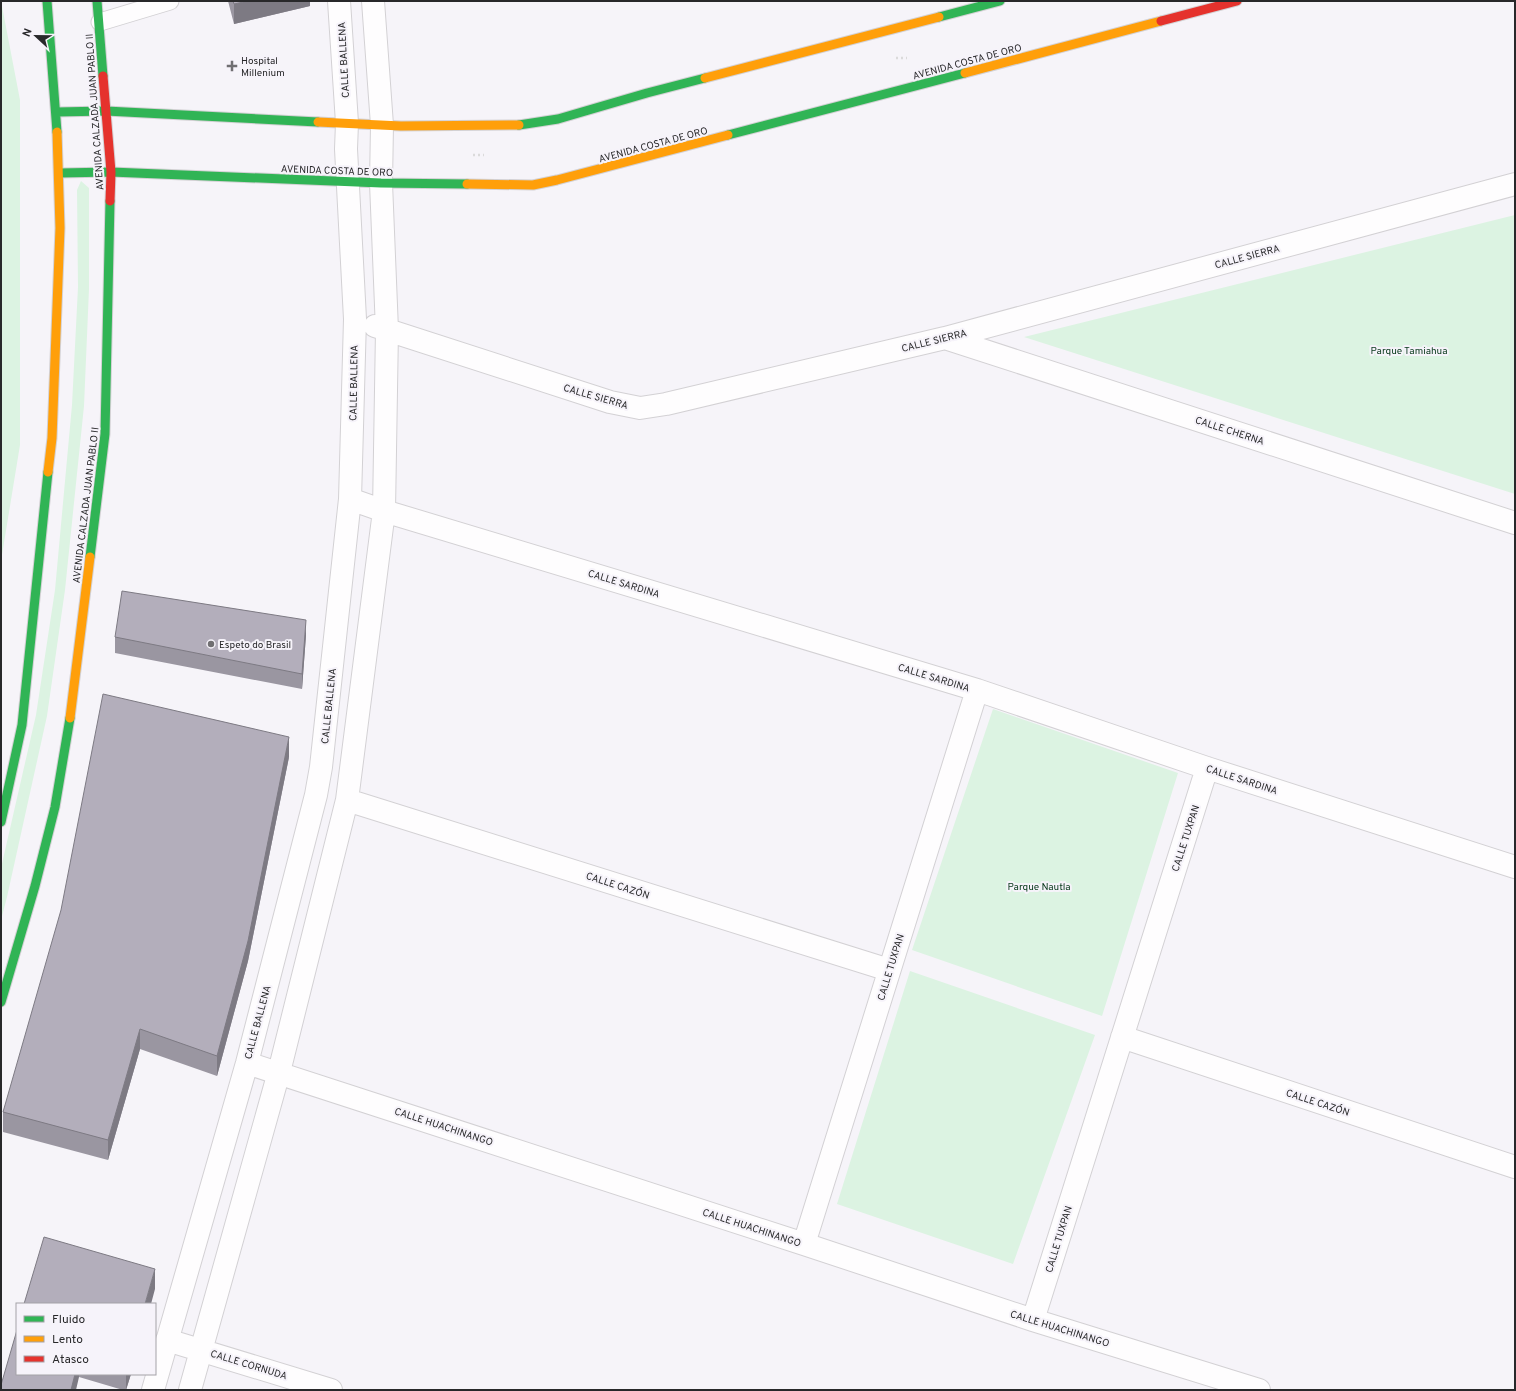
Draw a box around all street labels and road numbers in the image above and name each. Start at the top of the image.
street label: CALLE BALLENA [336,21,353,98]
street label: AVENIDA CALZADA JUAN PABLO II [84,33,107,191]
street label: AVENIDA COSTA DE ORO [912,42,1023,83]
street label: AVENIDA COSTA DE ORO [598,125,709,166]
street label: AVENIDA COSTA DE ORO [281,163,393,180]
street label: CALLE SIERRA [1213,242,1282,272]
street label: CALLE SIERRA [900,327,969,356]
street label: CALLE BALLENA [347,345,362,421]
street label: CALLE SIERRA [562,382,630,413]
street label: CALLE CHERNA [1193,414,1266,449]
street label: AVENIDA CALZADA JUAN PABLO II [70,426,103,584]
street label: CALLE SARDINA [586,567,661,602]
street label: CALLE SARDINA [896,661,971,696]
street label: CALLE BALLENA [319,667,340,745]
street label: CALLE SARDINA [1204,763,1279,798]
street label: CALLE TUXPAN [1170,803,1203,873]
street label: CALLE CAZÓN [584,870,651,903]
street label: CALLE TUXPAN [875,932,908,1003]
street label: CALLE BALLENA [242,984,275,1061]
street label: CALLE CAZÓN [1284,1087,1351,1120]
street label: CALLE HUACHINANGO [393,1105,495,1150]
street label: CALLE TUXPAN [1043,1204,1076,1275]
street label: CALLE HUACHINANGO [701,1206,803,1251]
street label: CALLE HUACHINANGO [1008,1308,1111,1351]
street label: CALLE CORNUDA [209,1348,289,1383]

